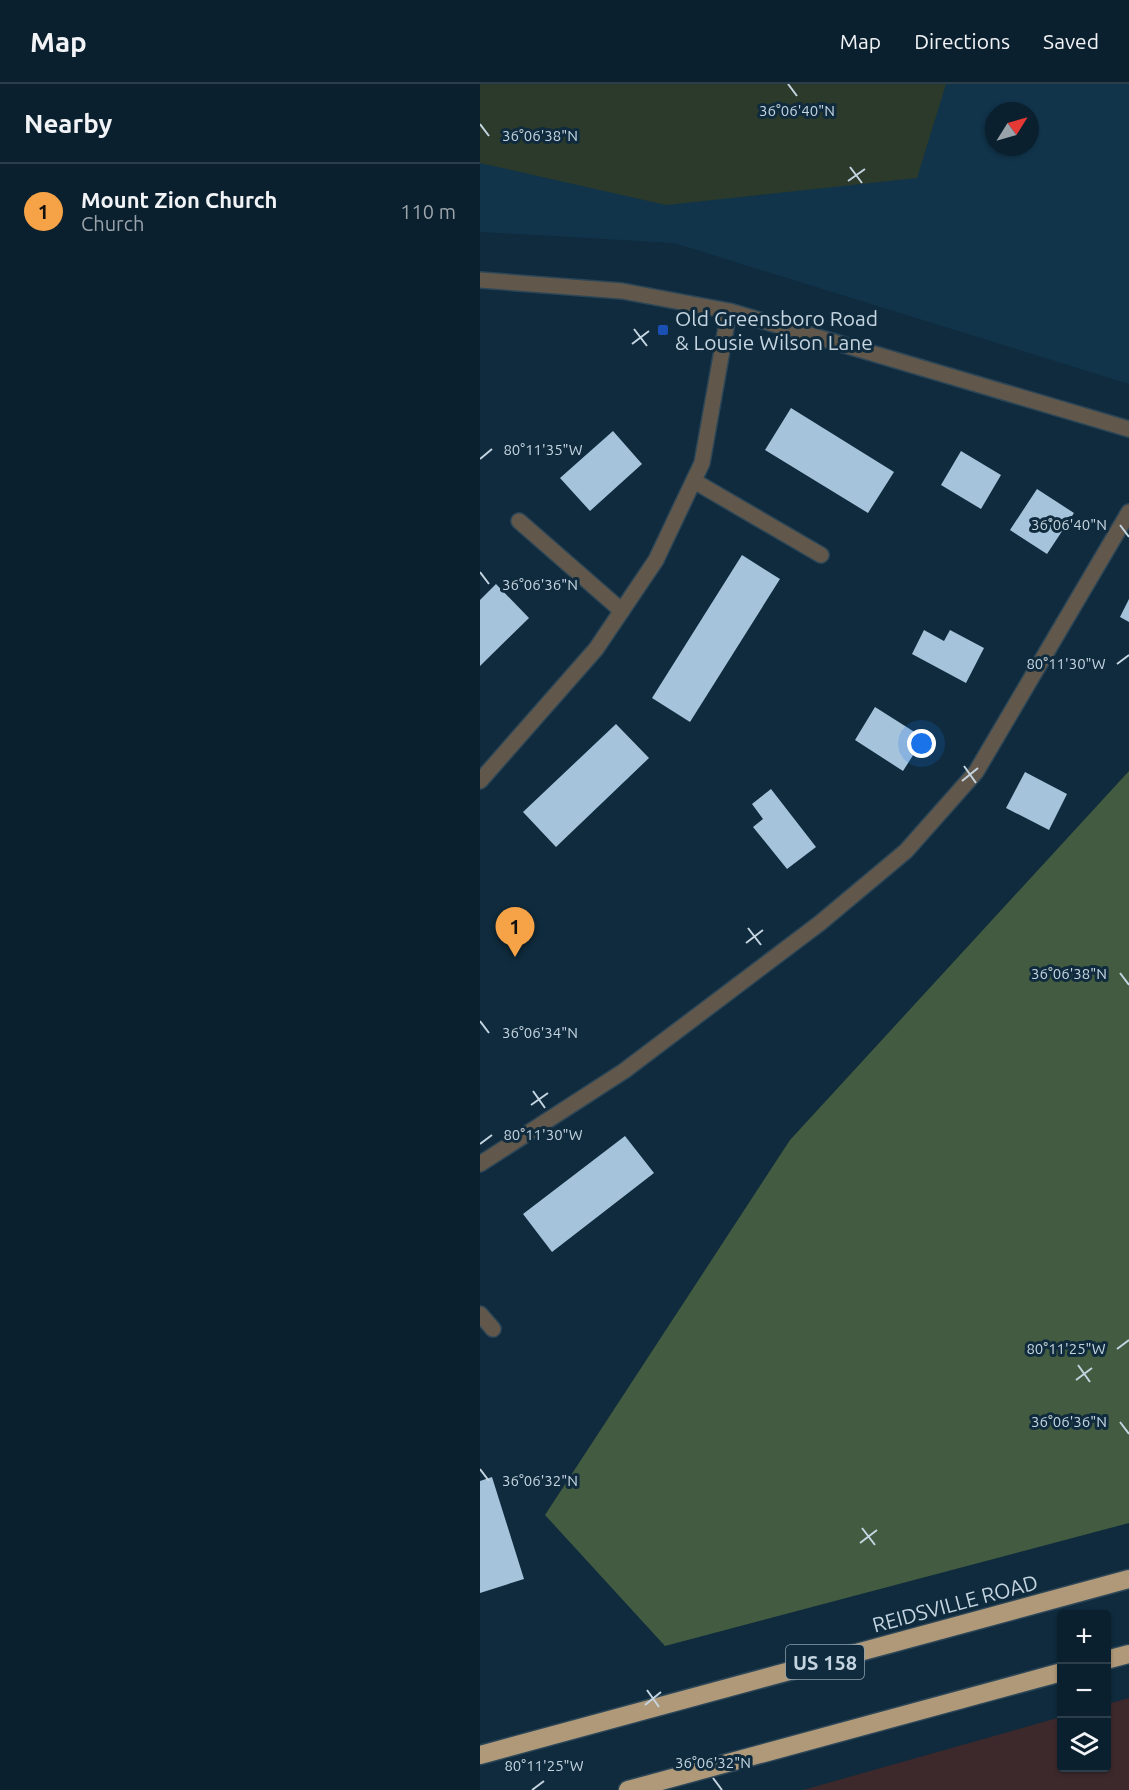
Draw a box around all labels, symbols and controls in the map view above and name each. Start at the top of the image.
text: Map [30,26,87,57]
text: Map [840,29,881,53]
text: Directions [914,29,1010,53]
text: Saved [1043,29,1099,53]
text: 36°06'40"N [759,102,835,119]
north arrow [985,102,1039,156]
text: Nearby [24,109,112,138]
text: 36°06'38"N [502,127,578,144]
text: Mount Zion Church [81,187,277,212]
text: 1 [38,200,49,223]
text: 110 m [400,200,456,223]
text: Church [81,212,144,235]
place label: Old Greensboro Road & Lousie Wilson Lane [675,306,878,354]
marker: Old Greensboro Road & Lousie Wilson Lane [656,323,670,337]
text: 80°11'35"W [503,441,583,458]
text: 36°06'40"N [1031,516,1107,533]
text: 36°06'36"N [502,576,578,593]
text: 80°11'30"W [1026,655,1106,672]
your location [907,729,936,758]
pin: 1 [495,908,534,957]
text: 36°06'38"N [1031,965,1107,982]
text: 36°06'34"N [502,1024,578,1041]
text: 80°11'30"W [503,1126,583,1143]
text: 80°11'25"W [1026,1340,1106,1357]
text: 36°06'36"N [1031,1413,1107,1430]
text: 36°06'32"N [502,1472,578,1489]
street label: REIDSVILLE ROAD [870,1569,1040,1637]
map controls [1057,1610,1111,1772]
button: + [1057,1610,1111,1664]
road number: US 158 [786,1645,864,1679]
button: − [1057,1664,1111,1718]
button: layers [1057,1718,1111,1772]
text: 36°06'32"N [675,1754,751,1771]
text: 80°11'25"W [504,1757,584,1774]

